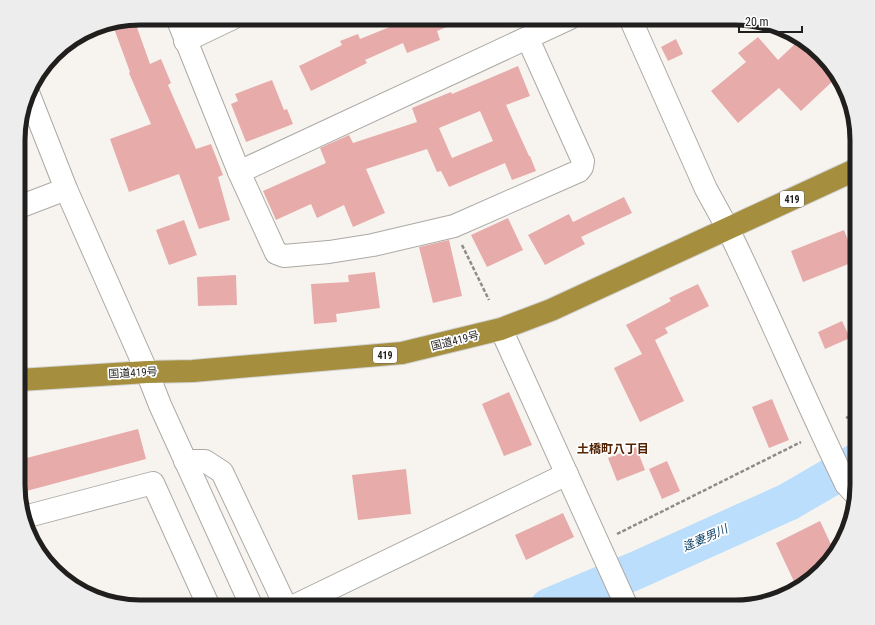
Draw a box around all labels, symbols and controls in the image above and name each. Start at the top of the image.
scale bar [739,8,802,34]
text: 20 m [745,15,769,29]
road number: 419 [780,191,804,207]
street label: 国道419号 [430,329,480,353]
road number: 419 [373,347,397,363]
street label: 国道419号 [108,365,158,381]
district label: 土橋町八丁目 [577,442,649,456]
water label: 逢妻男川 [680,521,732,554]

